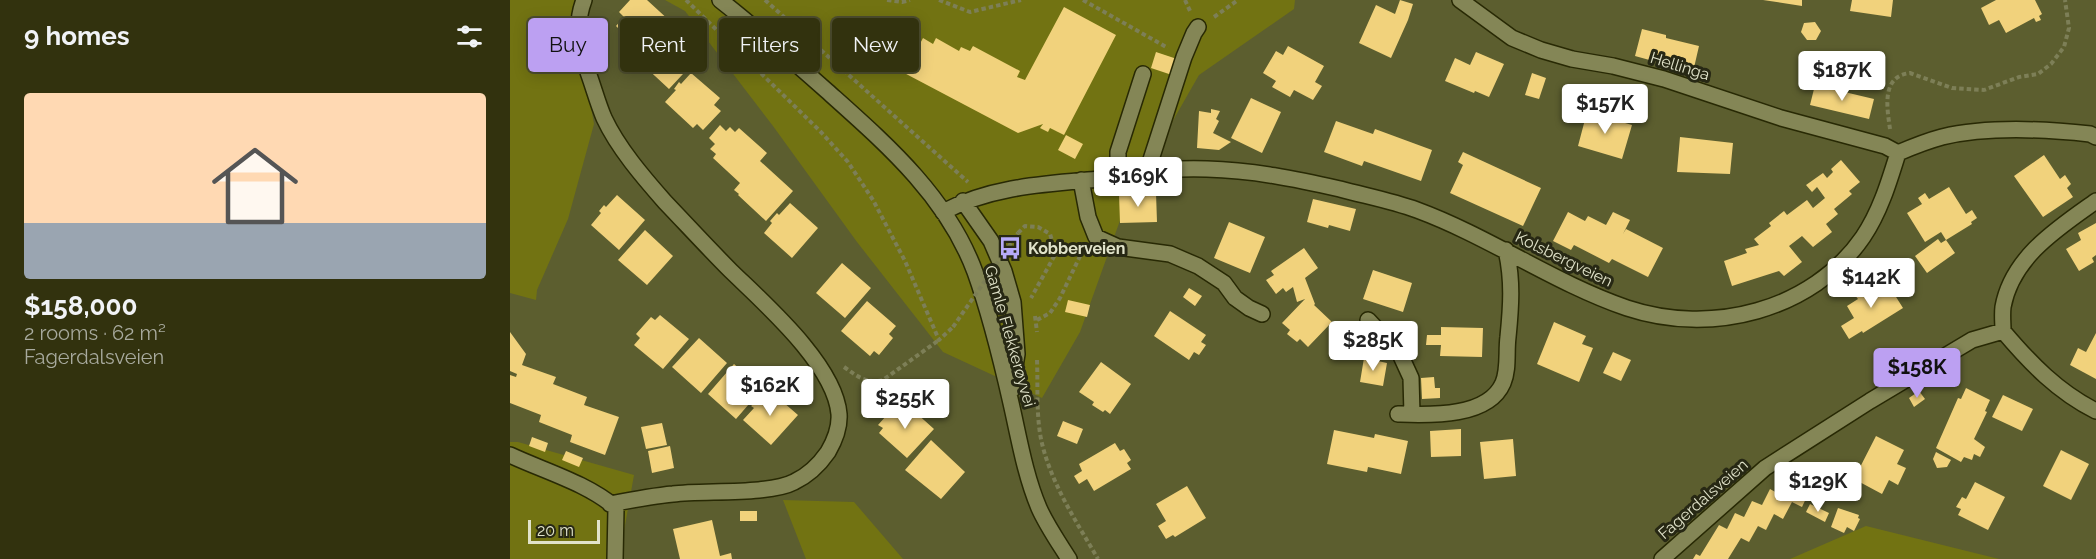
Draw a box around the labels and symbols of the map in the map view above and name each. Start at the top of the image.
street label: Hellinga [1648,48,1712,84]
pin: $187K [1800,51,1884,102]
pin: $157K [1563,84,1647,135]
pin: $169K [1096,157,1180,208]
street label: Kolsbergveien [1512,227,1616,291]
bus stop icon: Kobberveien [997,235,1023,261]
place label: Kobberveien [1028,239,1125,258]
pin: $142K [1829,258,1913,309]
street label: Gamle Flekkerøyvei [981,263,1039,409]
pin: $285K [1331,321,1415,372]
pin: $158K [1875,348,1959,399]
pin: $162K [728,366,812,417]
pin: $255K [863,379,947,430]
street label: Fagerdalsveien [1654,455,1752,543]
pin: $129K [1776,462,1860,513]
scale bar [528,517,600,544]

